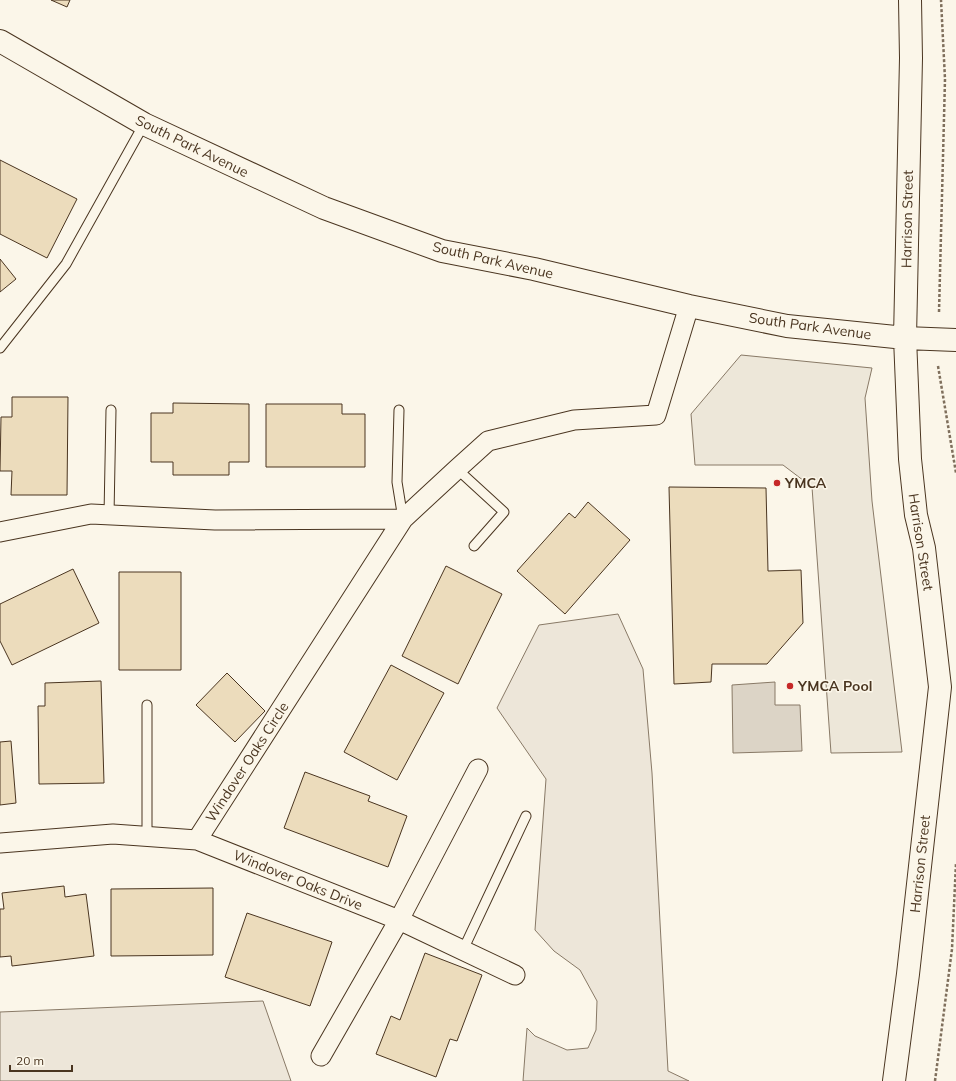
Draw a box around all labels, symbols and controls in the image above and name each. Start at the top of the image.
street label: South Park Avenue [133,111,251,181]
street label: Harrison Street [897,170,917,268]
street label: South Park Avenue [431,237,555,283]
street label: South Park Avenue [748,308,872,344]
place label: YMCA [784,474,827,492]
marker: YMCA [772,478,782,488]
street label: Harrison Street [904,492,938,592]
place label: YMCA Pool [797,677,872,695]
marker: YMCA Pool [785,681,795,691]
street label: Windover Oaks Circle [201,698,293,826]
street label: Harrison Street [906,814,934,914]
street label: Windover Oaks Drive [231,846,365,914]
scale bar [10,1047,72,1073]
text: 20 m [16,1053,44,1068]

